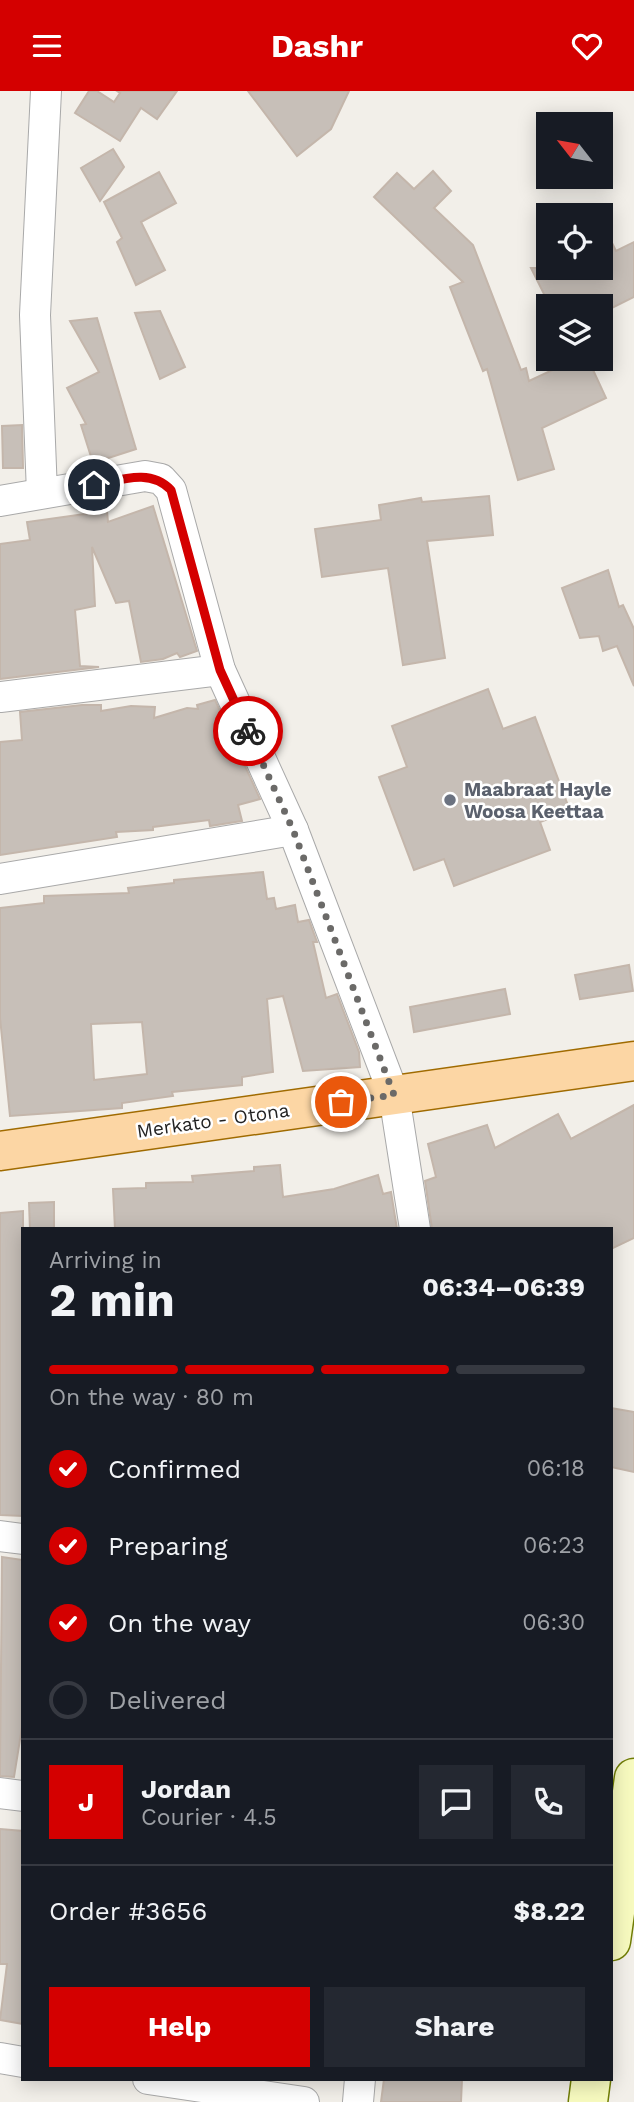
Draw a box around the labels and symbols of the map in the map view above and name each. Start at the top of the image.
north arrow [536,112,612,189]
pin [64,455,124,515]
courier [213,696,283,766]
place label: Maabraat Hayle Woosa Keettaa [464,778,612,823]
marker: Maabraat Hayle Woosa Keettaa [442,792,458,808]
pin [311,1072,371,1132]
street label: Merkato - Otona [135,1098,291,1143]

